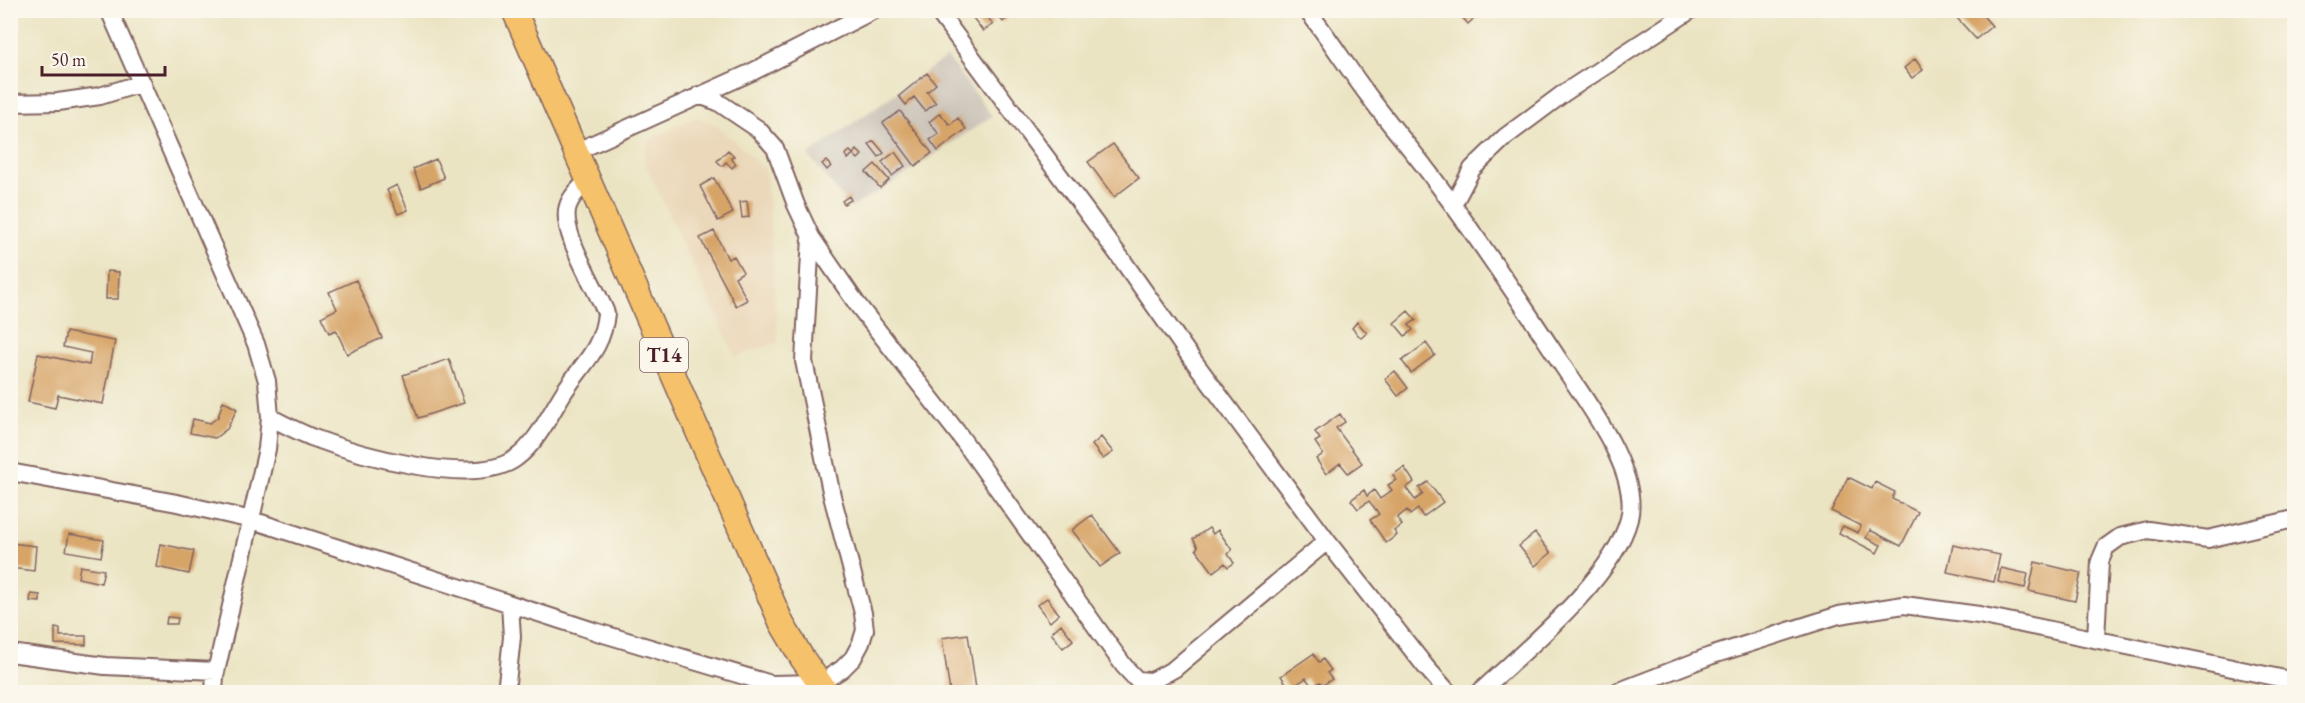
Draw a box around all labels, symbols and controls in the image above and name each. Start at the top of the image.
scale bar [42,39,165,77]
text: 50 m [51,48,86,71]
road number: T14 [640,338,688,372]

